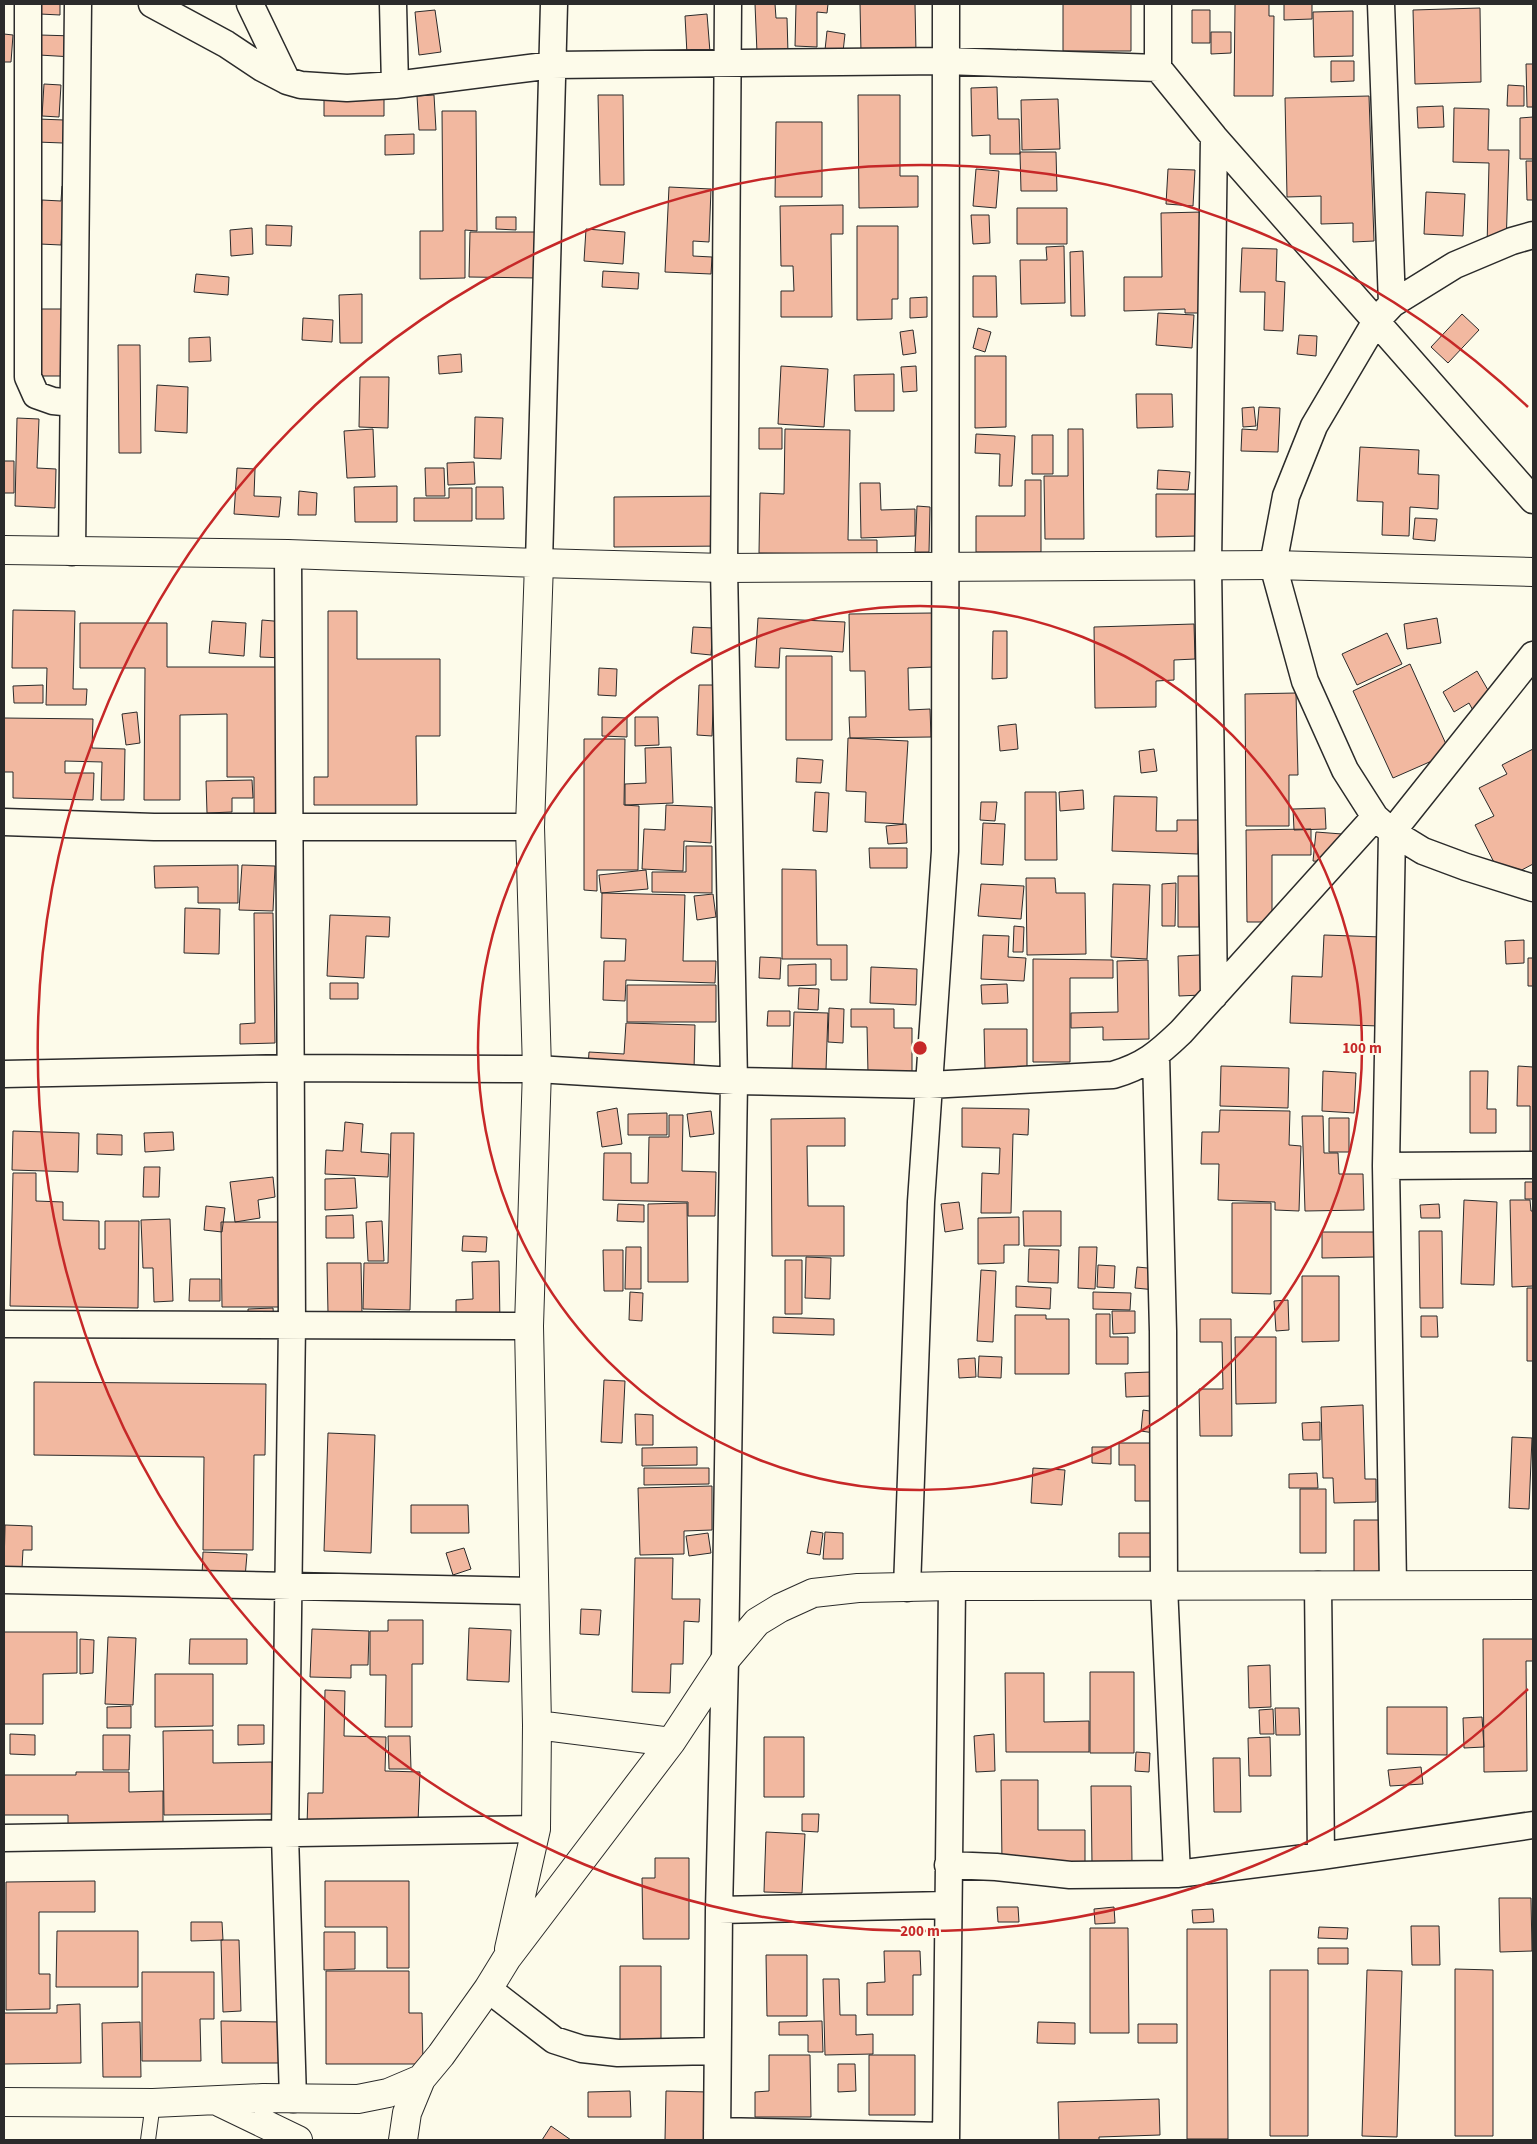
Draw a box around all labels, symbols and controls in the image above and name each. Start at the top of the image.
text: 100 m [1342,1038,1382,1059]
centre of rings [911,1039,929,1057]
text: 200 m [900,1921,940,1942]

